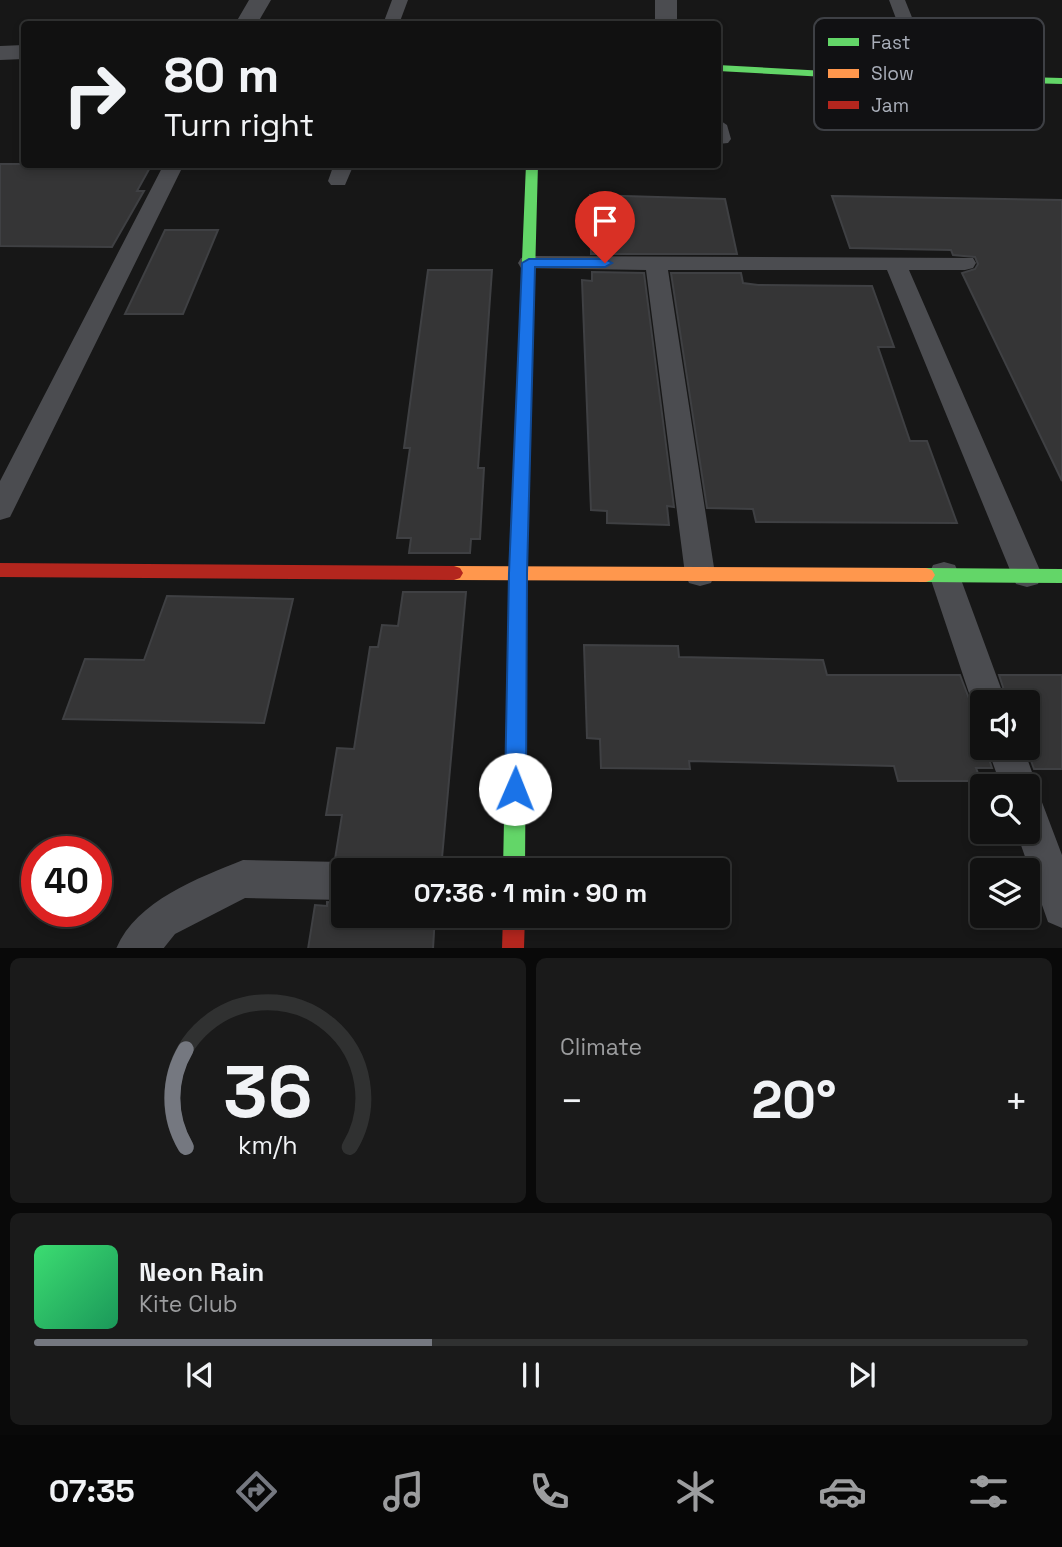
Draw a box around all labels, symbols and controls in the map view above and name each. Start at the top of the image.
legend [814,18,1044,130]
text: Fast [871,30,911,55]
text: 80 m [164,44,279,106]
icon: right [49,49,140,140]
text: Slow [871,61,914,86]
text: Jam [871,93,909,118]
text: Turn right [164,105,314,145]
pin [575,191,635,263]
icon: arrive [586,202,624,240]
map controls [970,690,1040,928]
button: sound [970,690,1040,760]
position arrow [478,752,552,826]
button: search [970,774,1040,844]
speed limit sign: 40 [21,836,112,927]
button: layers [970,858,1040,928]
text: 07:36 · 1 min · 90 m [414,876,647,910]
text: Climate [560,1032,642,1062]
text: 36 [223,1045,313,1138]
text: 20° [751,1067,837,1133]
text: − [560,1077,584,1125]
text: + [1004,1077,1028,1125]
text: km/h [238,1128,298,1160]
text: Neon Rain [139,1255,264,1289]
text: Kite Club [139,1289,238,1319]
icon: previous [181,1356,219,1394]
icon: pause [512,1356,550,1394]
icon: next [843,1356,881,1394]
icon: directions [232,1467,281,1516]
icon: music [379,1467,428,1516]
icon: phone [525,1467,574,1516]
icon: climate [671,1467,720,1516]
icon: car [818,1467,867,1516]
icon: filters [964,1467,1013,1516]
text: 07:35 [49,1471,135,1511]

